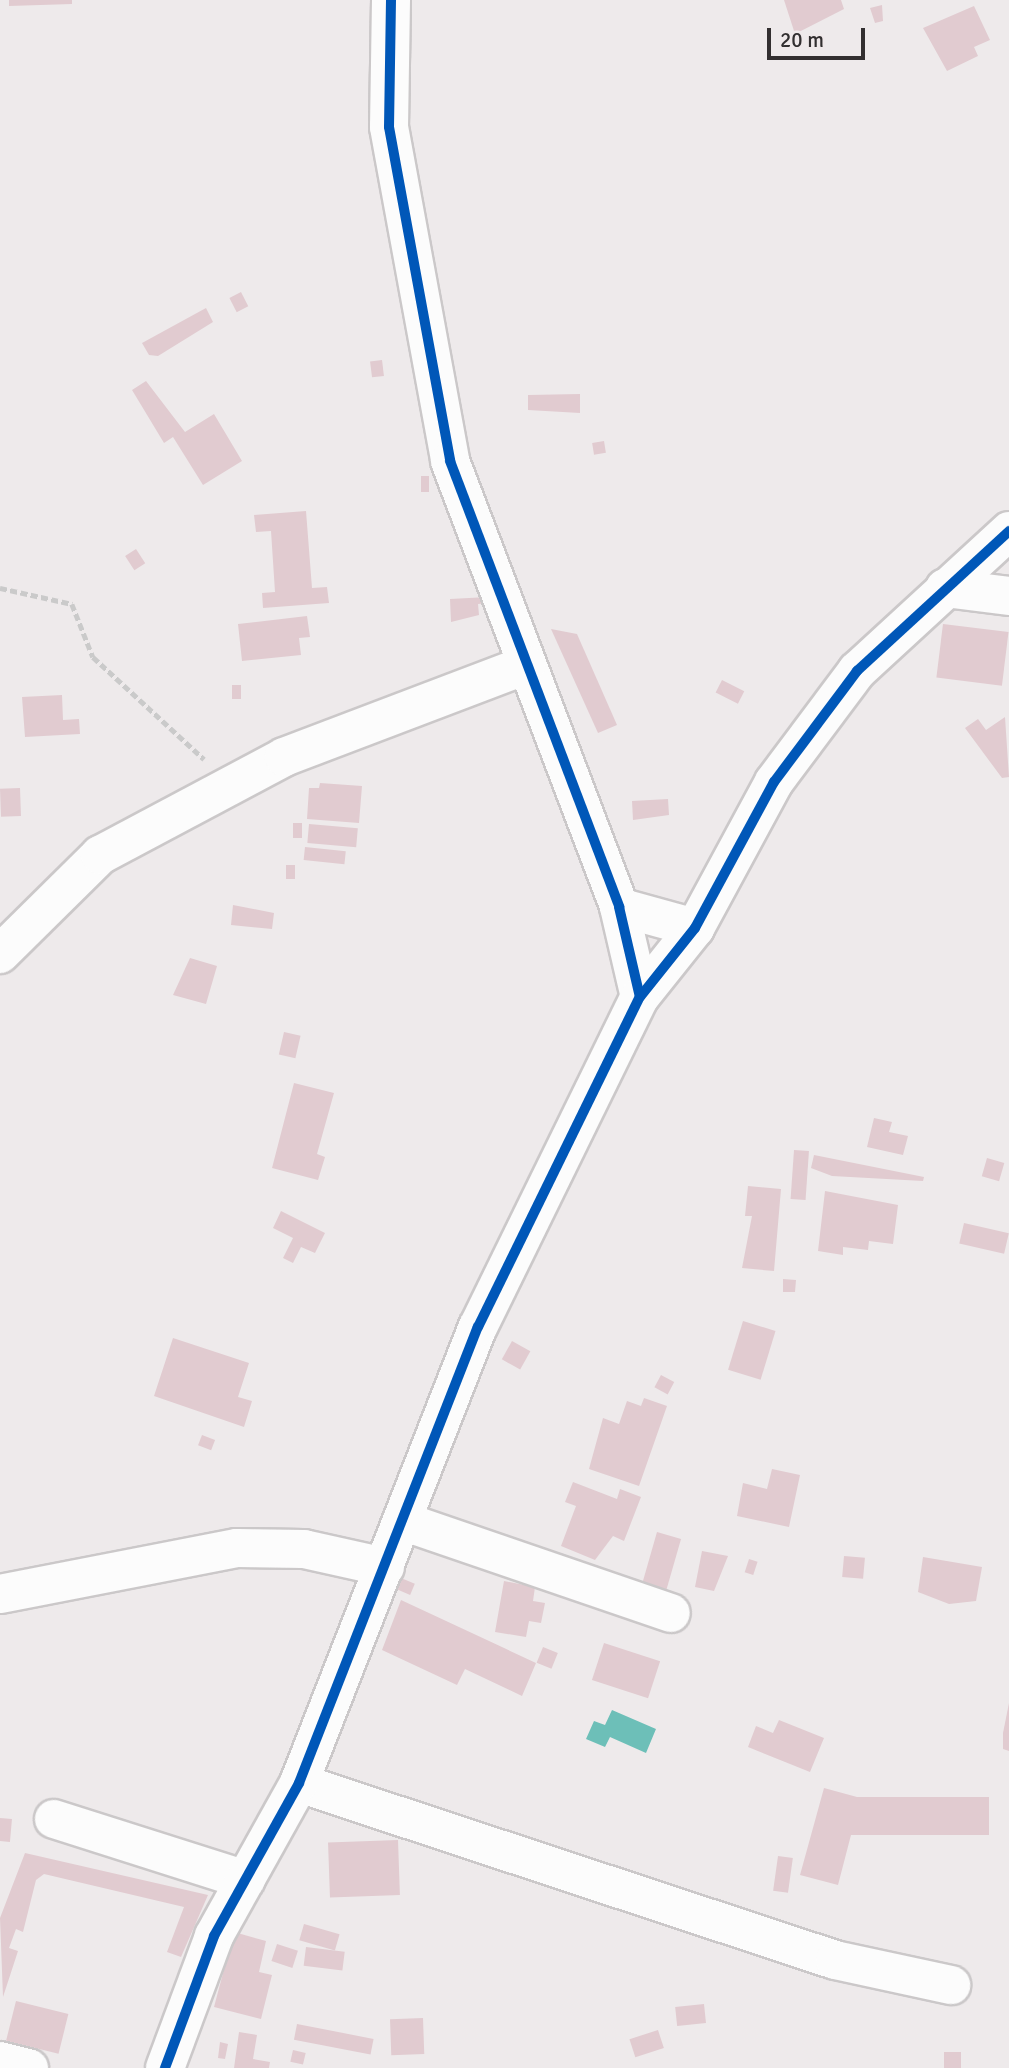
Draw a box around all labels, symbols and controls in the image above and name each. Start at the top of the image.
scale bar [771,14,869,58]
text: 20 m [780,27,824,53]

